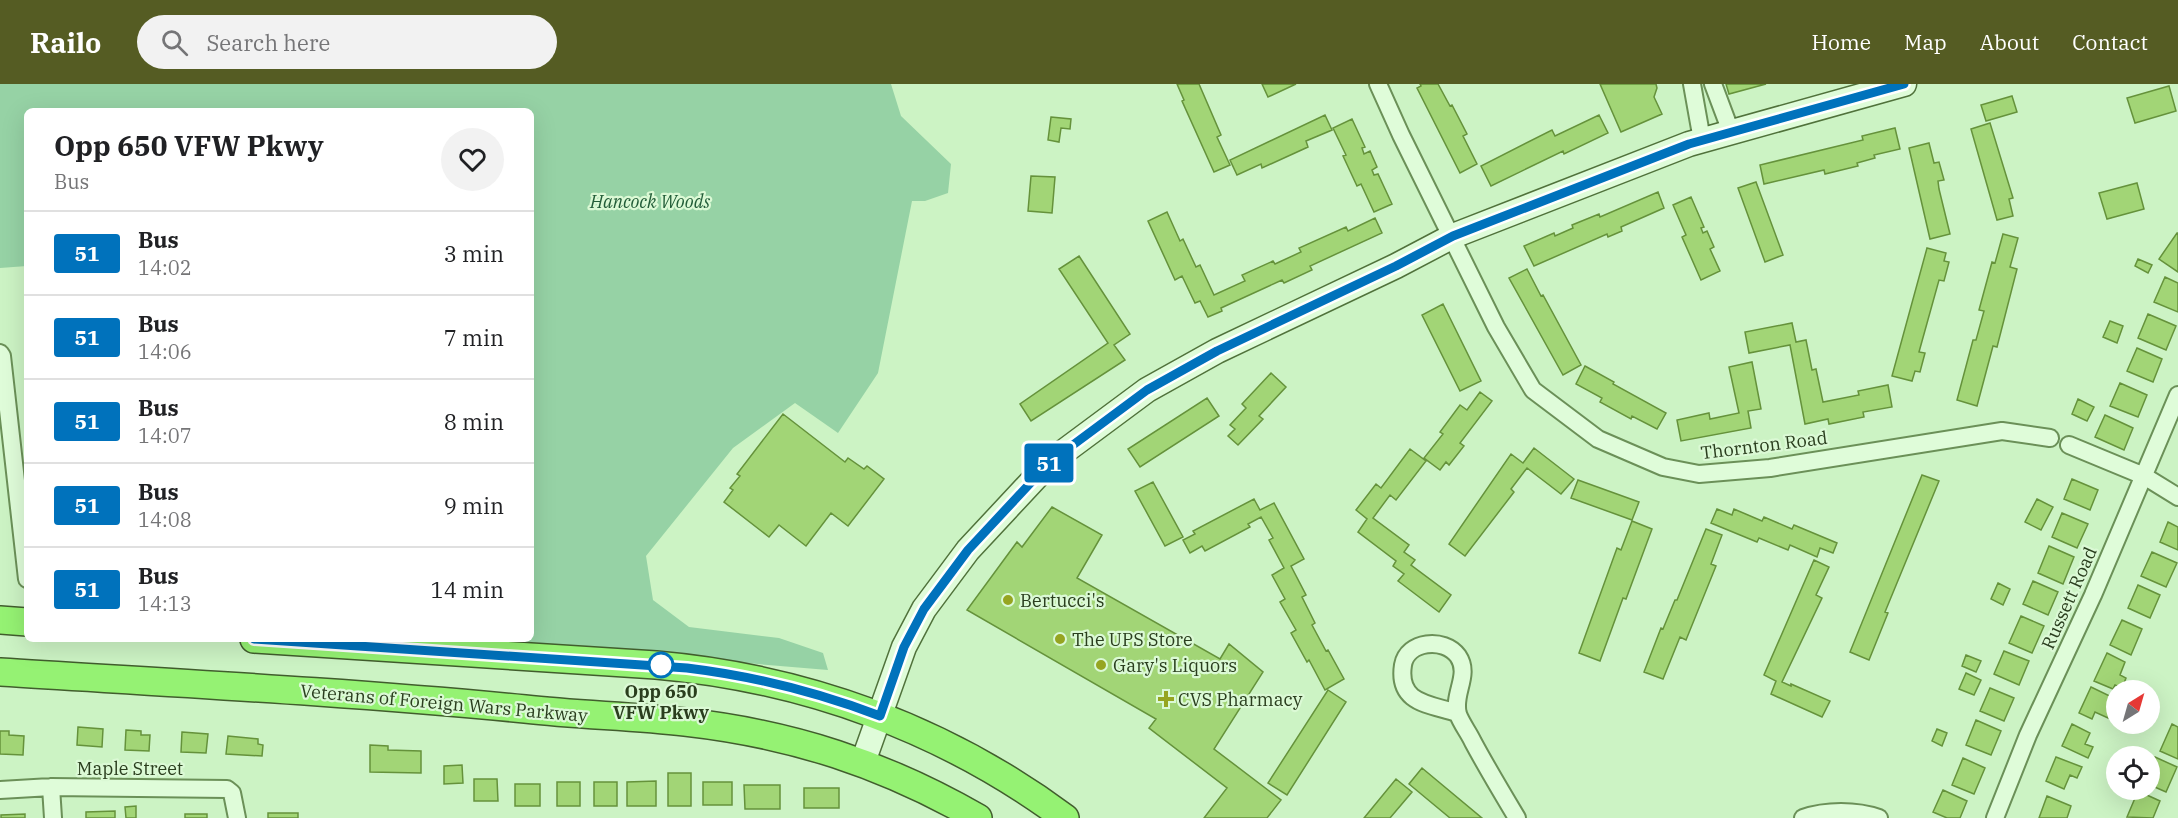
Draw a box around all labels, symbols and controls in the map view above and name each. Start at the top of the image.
search box [137,15,557,69]
text: Railo [30,24,101,61]
icon: search [158,26,191,59]
text: Search here [206,28,330,57]
text: Home [1811,28,1871,56]
text: Map [1904,28,1947,56]
text: About [1980,28,2039,56]
text: Contact [2072,28,2148,56]
text: Opp 650 VFW Pkwy [54,127,324,164]
button: heart [441,128,504,191]
text: Bus [54,168,89,195]
park label: Hancock Woods [589,190,710,213]
text: Bus [138,225,179,254]
text: 51 [74,239,100,267]
text: 3 min [444,239,504,268]
text: 14:02 [138,254,192,281]
text: Bus [138,309,179,338]
text: 51 [74,323,100,351]
text: 7 min [444,323,504,352]
text: 14:06 [138,338,192,365]
text: Bus [138,393,179,422]
text: 51 [74,407,100,435]
text: 8 min [444,407,504,436]
text: 14:07 [138,422,192,449]
street label: Thornton Road [1699,426,1829,464]
line badge: 51 [1022,444,1076,482]
text: 51 [1036,449,1062,477]
text: Bus [138,477,179,506]
text: 51 [74,491,100,519]
text: 9 min [444,491,504,520]
text: 14:08 [138,506,192,533]
street label: Russett Road [2036,543,2102,653]
text: Bus [138,561,179,590]
text: 51 [74,575,100,603]
text: 14 min [431,575,504,604]
place label: Bertucci's [1020,589,1105,612]
text: 14:13 [138,590,192,617]
marker: Bertucci's [1001,593,1015,607]
place label: The UPS Store [1072,628,1193,651]
marker: The UPS Store [1053,632,1067,646]
marker: Opp 650 VFW Pkwy [648,652,674,678]
place label: Gary's Liquors [1113,654,1237,677]
marker: Gary's Liquors [1094,658,1108,672]
street label: Veterans of Foreign Wars Parkway [299,679,589,727]
place label: Opp 650 VFW Pkwy [613,680,710,724]
north arrow [2106,680,2160,734]
map controls [2106,680,2160,800]
place label: CVS Pharmacy [1178,688,1303,711]
marker: CVS Pharmacy [1159,692,1173,706]
button: locate [2106,746,2160,800]
street label: Maple Street [77,757,183,780]

